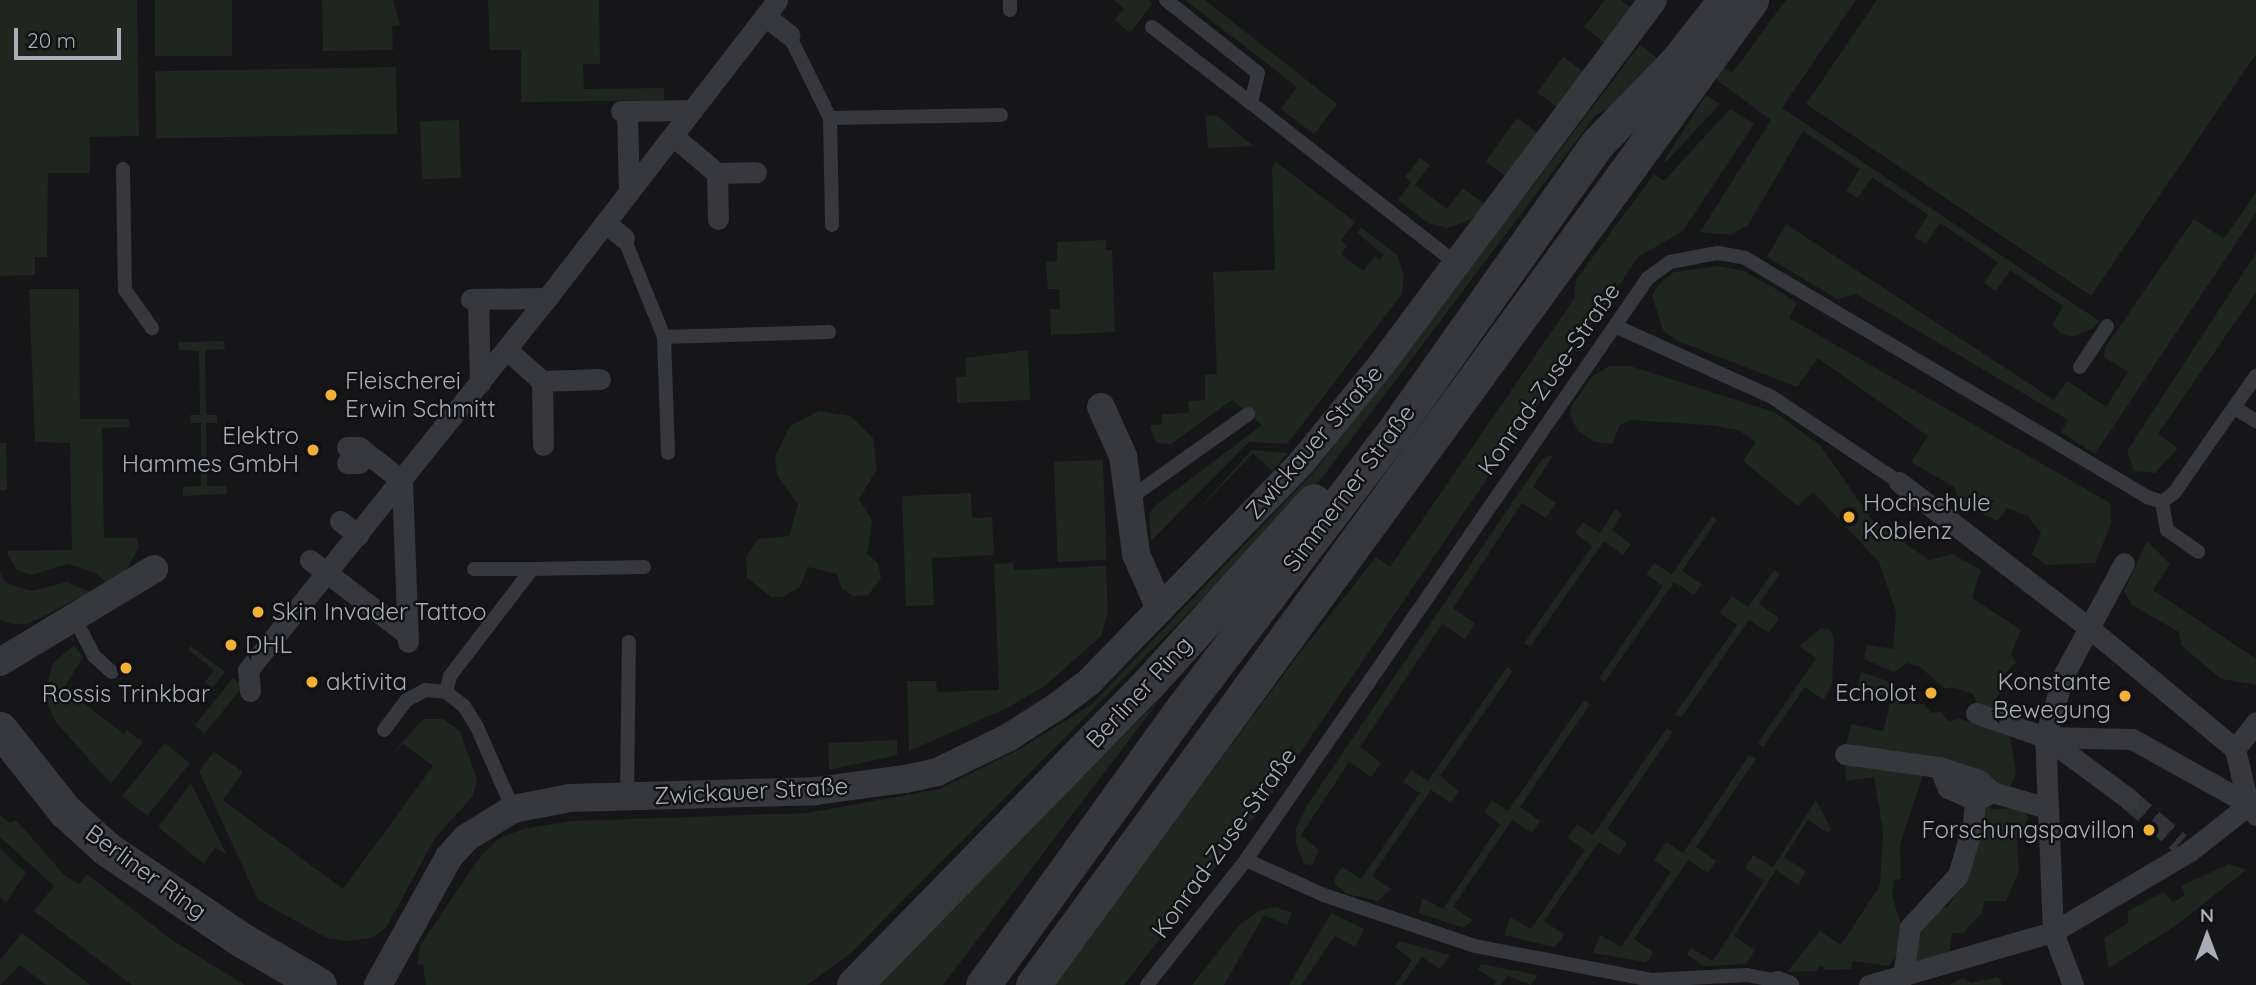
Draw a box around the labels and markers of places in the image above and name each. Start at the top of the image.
place label: Fleischerei Erwin Schmitt [345,367,496,423]
marker: Fleischerei Erwin Schmitt [323,387,339,403]
place label: Elektro Hammes GmbH [122,422,299,478]
marker: Elektro Hammes GmbH [305,442,321,458]
place label: Hochschule Koblenz [1863,489,1991,545]
marker: Hochschule Koblenz [1841,509,1857,525]
place label: Skin Invader Tattoo [272,598,487,626]
marker: Skin Invader Tattoo [250,604,266,620]
place label: DHL [245,631,292,659]
marker: DHL [223,637,239,653]
marker: Rossis Trinkbar [118,660,134,676]
place label: aktivita [326,668,407,696]
place label: Konstante Bewegung [1993,668,2111,724]
marker: aktivita [304,674,320,690]
place label: Echolot [1835,679,1917,707]
place label: Rossis Trinkbar [42,680,210,708]
marker: Echolot [1923,685,1939,701]
marker: Konstante Bewegung [2117,688,2133,704]
place label: Forschungspavillon [1921,816,2135,844]
marker: Forschungspavillon [2141,822,2157,838]

